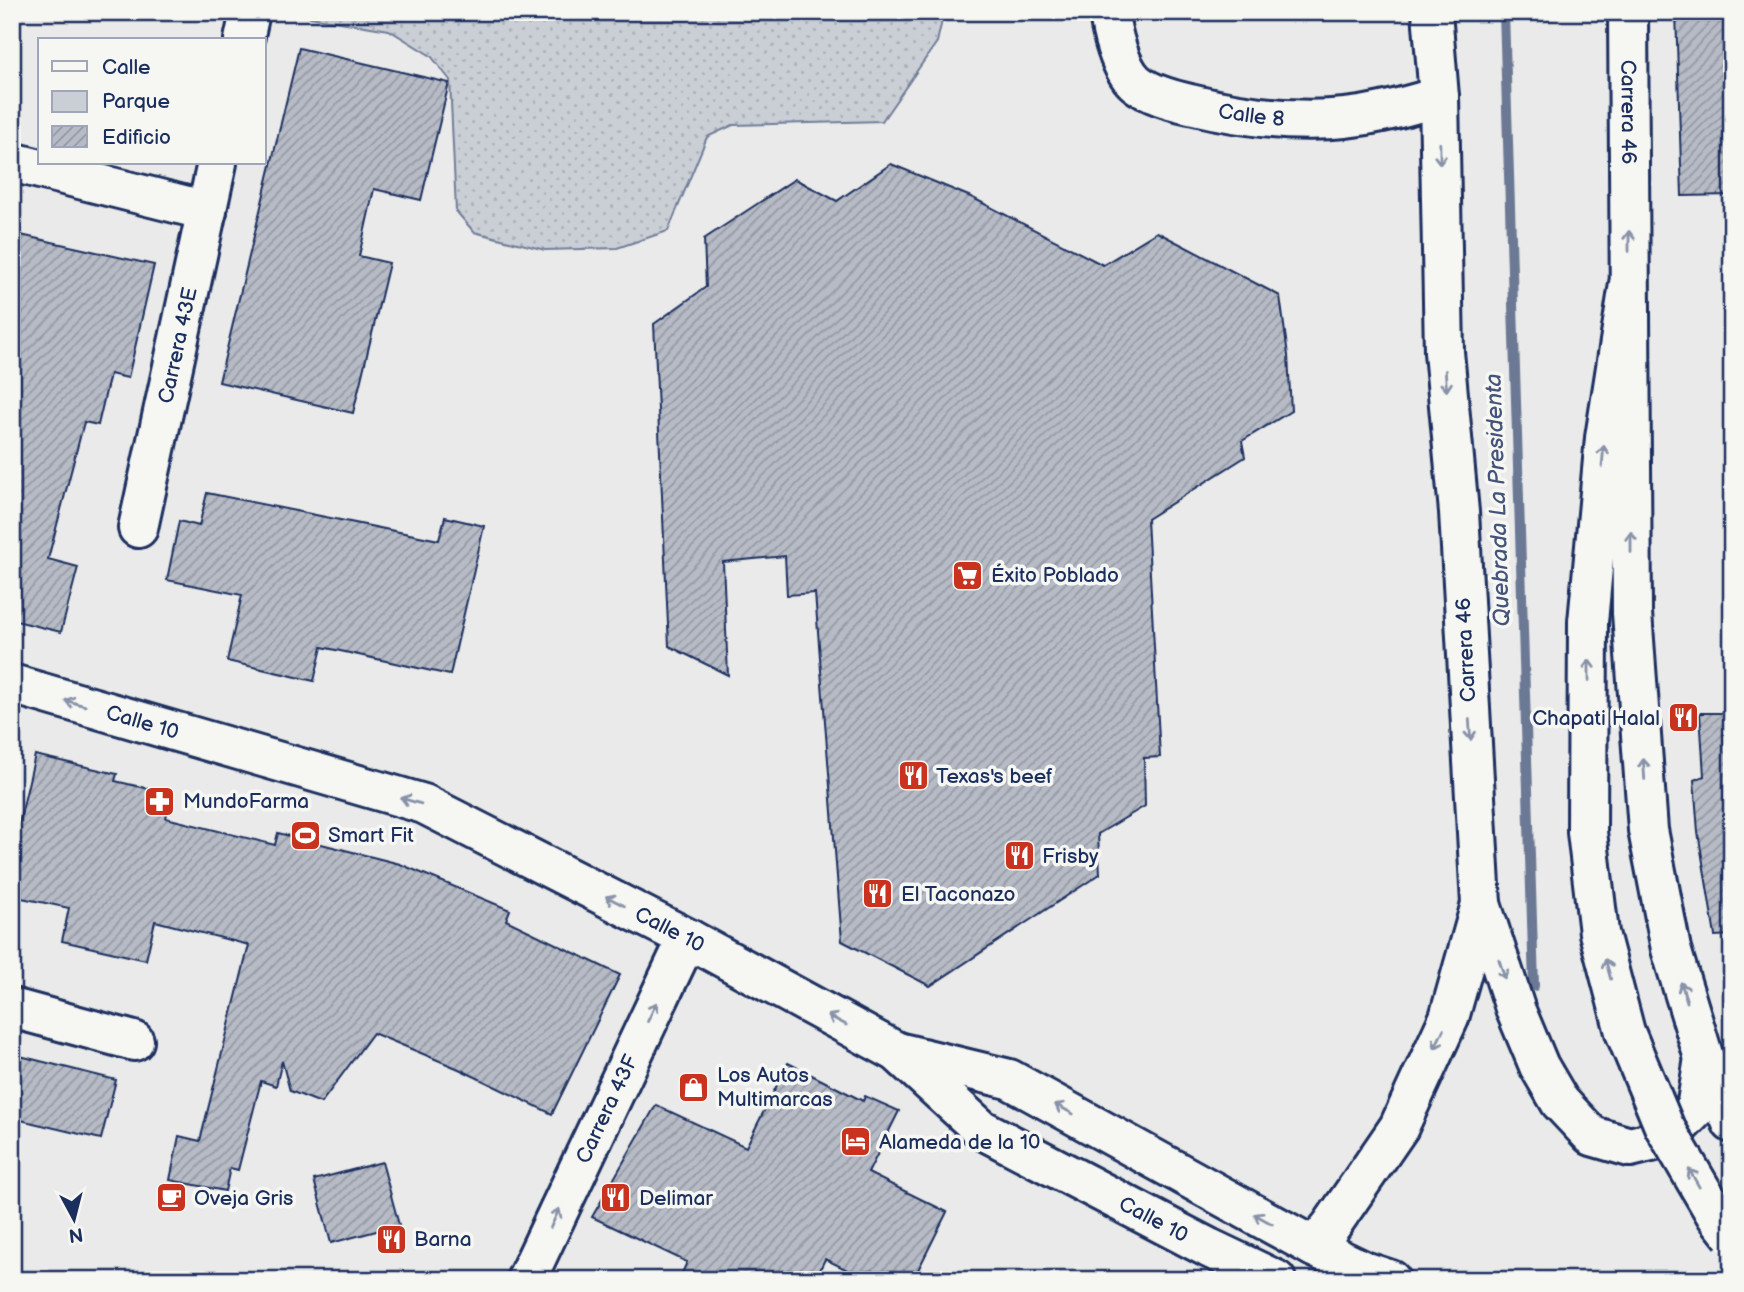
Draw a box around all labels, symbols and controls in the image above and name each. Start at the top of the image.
legend [38,38,266,164]
text: Calle [102,55,151,80]
street label: Carrera 46 [1616,60,1642,164]
text: Parque [102,89,170,114]
street label: Calle 8 [1216,98,1285,131]
text: Edificio [102,125,171,150]
one-way arrow [1433,142,1447,165]
one-way arrow [1622,230,1636,253]
street label: Carrera 43E [153,285,202,406]
one-way arrow [1440,369,1453,392]
water label: Quebrada La Presidenta [1480,373,1516,627]
one-way arrow [1597,446,1610,468]
one-way arrow [1624,531,1638,554]
supermarket icon: Éxito Poblado [951,558,985,592]
place label: Éxito Poblado [991,563,1119,588]
street label: Carrera 46 [1451,597,1481,703]
one-way arrow [1582,659,1595,682]
one-way arrow [64,695,86,708]
street label: Calle 10 [103,700,182,744]
restaurant icon: Chapati Halal [1666,701,1700,735]
place label: Chapati Halal [1532,706,1660,731]
one-way arrow [1464,718,1477,741]
one-way arrow [1637,758,1650,781]
restaurant icon: Texas's beef [896,759,930,793]
place label: Texas's beef [936,764,1053,789]
pharmacy icon: MundoFarma [143,784,177,818]
place label: MundoFarma [183,789,309,814]
one-way arrow [400,793,422,806]
sports icon: Smart Fit [288,818,322,852]
place label: Smart Fit [328,823,414,848]
restaurant icon: Frisby [1002,839,1036,873]
place label: Frisby [1042,844,1099,869]
restaurant icon: El Taconazo [861,877,895,911]
place label: El Taconazo [901,882,1015,907]
one-way arrow [605,894,626,908]
street label: Calle 10 [631,901,709,958]
one-way arrow [1497,957,1510,979]
one-way arrow [1601,958,1614,981]
one-way arrow [1677,982,1689,1004]
one-way arrow [646,1002,659,1023]
one-way arrow [828,1012,848,1026]
one-way arrow [1432,1028,1446,1049]
street label: Carrera 43F [570,1050,643,1167]
place label: Los Autos Multimarcas [717,1063,833,1112]
shop icon: Los Autos Multimarcas [677,1070,711,1104]
one-way arrow [1054,1102,1075,1116]
hotel icon: Alameda de la 10 [839,1125,873,1159]
place label: Alameda de la 10 [879,1130,1040,1155]
one-way arrow [1687,1169,1701,1189]
cafe icon: Oveja Gris [154,1181,188,1215]
restaurant icon: Delimar [599,1181,633,1215]
north arrow [38,1184,108,1254]
place label: Oveja Gris [194,1186,294,1211]
place label: Delimar [639,1186,713,1211]
street label: Calle 10 [1115,1191,1193,1247]
one-way arrow [549,1208,562,1229]
one-way arrow [1254,1212,1274,1226]
text: N [67,1222,84,1247]
restaurant icon: Barna [374,1222,408,1256]
place label: Barna [414,1227,472,1252]

